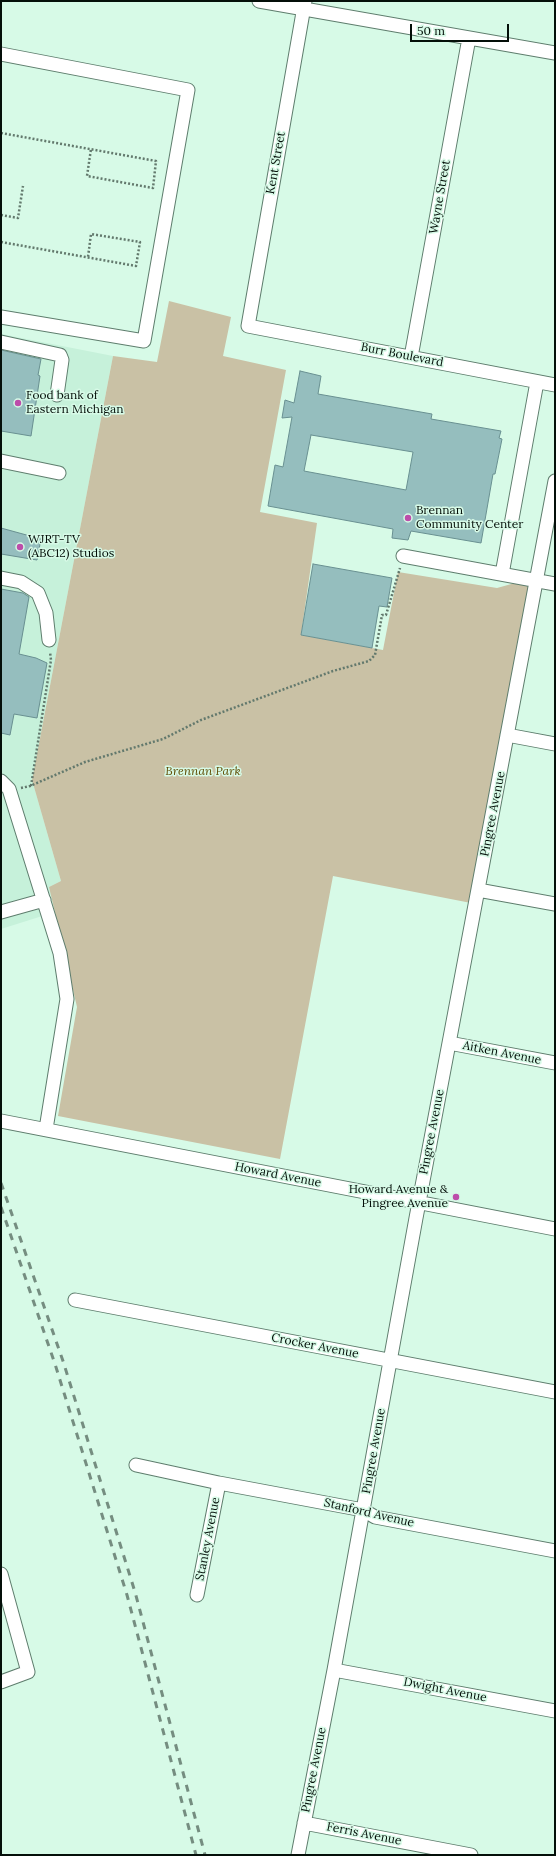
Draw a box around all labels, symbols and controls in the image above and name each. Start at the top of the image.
scale bar [412,16,511,42]
text: 50 m [417,23,445,38]
street label: Kent Street [263,130,289,196]
street label: Wayne Street [426,159,454,235]
street label: Burr Boulevard [359,340,445,370]
place label: Food bank of Eastern Michigan [26,389,123,417]
marker: Food bank of Eastern Michigan [13,398,23,408]
place label: Brennan Community Center [416,504,523,532]
marker: Brennan Community Center [403,513,413,523]
place label: WJRT-TV (ABC12) Studios [28,533,114,561]
marker: WJRT-TV (ABC12) Studios [15,542,25,552]
park label: Brennan Park [165,765,241,779]
street label: Pingree Avenue [478,770,508,858]
street label: Aitken Avenue [461,1038,543,1068]
street label: Pingree Avenue [417,1088,447,1176]
street label: Howard Avenue [234,1160,322,1190]
place label: Howard Avenue & Pingree Avenue [349,1183,448,1211]
marker: Howard Avenue & Pingree Avenue [451,1192,461,1202]
street label: Crocker Avenue [270,1330,360,1362]
street label: Pingree Avenue [359,1407,389,1495]
street label: Stanley Avenue [193,1496,223,1582]
street label: Stanford Avenue [323,1496,415,1530]
street label: Dwight Avenue [402,1675,488,1705]
street label: Pingree Avenue [299,1726,329,1814]
street label: Ferris Avenue [325,1820,403,1848]

